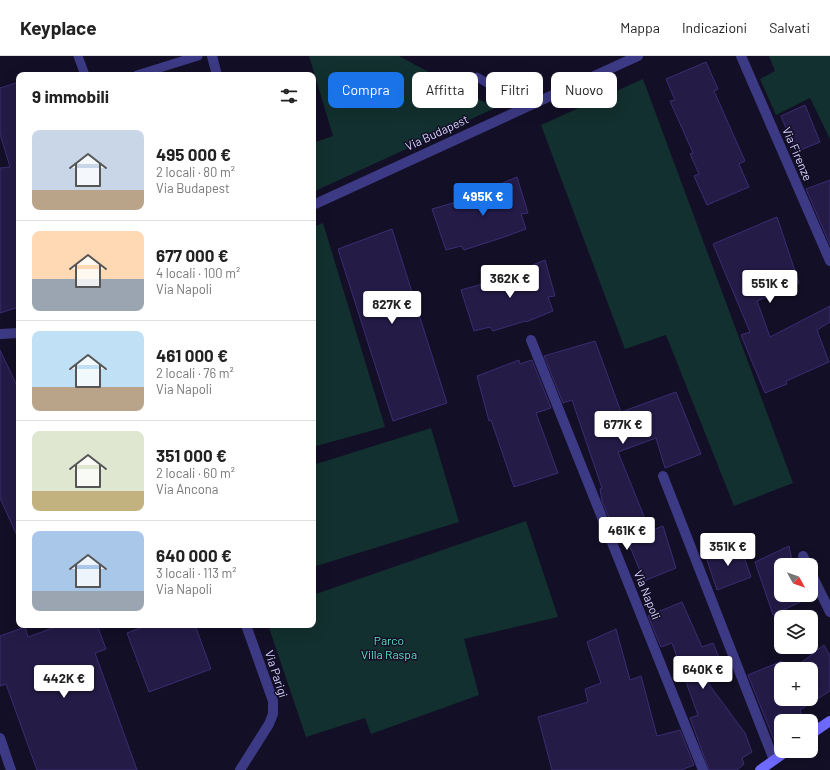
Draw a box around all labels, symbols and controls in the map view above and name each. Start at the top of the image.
text: Keyplace [20,16,97,39]
text: Mappa [620,19,660,36]
text: Indicazioni [682,19,747,36]
text: Salvati [769,19,810,36]
chip: Compra [328,72,404,108]
chip: Affitta [412,72,478,108]
chip: Filtri [486,72,543,108]
chip: Nuovo [551,72,617,108]
icon: filters [278,85,300,107]
text: 9 immobili [32,86,109,106]
street label: Via Budapest [403,111,470,153]
street label: Via Firenze [780,124,816,183]
text: 495 000 € [156,144,231,164]
icon: home [64,146,112,194]
text: 2 locali · 80 m² [156,164,235,180]
text: Via Budapest [156,180,230,196]
pin: 495K € [450,183,516,217]
text: 495K € [463,188,503,204]
text: 677 000 € [156,245,229,265]
icon: home [64,247,112,295]
text: 4 locali · 100 m² [156,265,240,281]
pin: 362K € [477,265,543,299]
text: 362K € [490,270,530,286]
pin: 551K € [737,270,803,304]
text: 551K € [751,275,789,291]
text: Via Napoli [156,281,212,297]
pin: 827K € [359,291,425,325]
text: 827K € [372,296,412,312]
text: 461 000 € [156,345,228,365]
icon: home [64,347,112,395]
text: 2 locali · 76 m² [156,365,234,381]
text: Via Napoli [156,381,212,397]
pin: 677K € [590,411,656,445]
text: 677K € [604,416,642,432]
text: 351 000 € [156,445,227,465]
icon: home [64,447,112,495]
text: 2 locali · 60 m² [156,465,235,481]
text: Via Ancona [156,481,218,497]
pin: 461K € [594,517,660,551]
text: 461K € [608,522,646,538]
pin: 351K € [695,533,761,567]
text: 351K € [709,538,747,554]
text: 640 000 € [156,545,232,565]
icon: home [64,547,112,595]
north arrow [774,558,818,602]
map controls [774,558,818,758]
text: 3 locali · 113 m² [156,565,236,581]
street label: Via Napoli [632,568,664,621]
text: Via Napoli [156,581,212,597]
button: layers [774,610,818,654]
park label: Parco Villa Raspa [361,633,417,661]
street label: Via Parigi [263,648,291,699]
pin: 640K € [670,656,736,690]
text: 640K € [682,661,724,677]
button: + [774,662,818,706]
pin: 442K € [31,665,97,699]
text: 442K € [43,670,85,686]
button: − [774,714,818,758]

